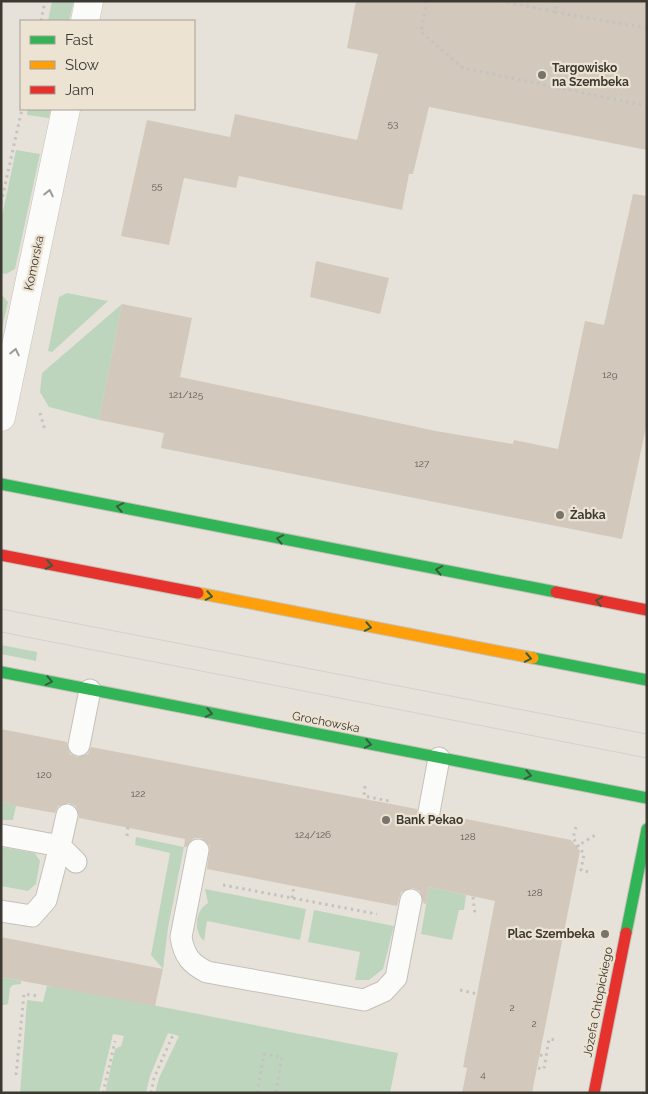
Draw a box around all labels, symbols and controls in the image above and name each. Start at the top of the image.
legend [20,20,195,110]
text: Fast [65,31,93,49]
text: Slow [65,56,99,74]
place label: Targowisko na Szembeka [552,61,629,89]
marker: Targowisko na Szembeka [536,69,548,81]
text: Jam [65,81,94,99]
house number: 53 [388,118,398,129]
house number: 55 [152,180,163,191]
one-way arrow [43,189,53,198]
street label: Komorska [21,234,47,292]
one-way arrow [9,348,20,357]
house number: 129 [602,369,618,380]
house number: 121/125 [169,389,204,400]
house number: 127 [415,458,430,469]
one-way arrow [116,503,125,513]
place label: Żabka [570,507,606,522]
marker: Żabka [554,509,566,521]
one-way arrow [275,534,284,544]
one-way arrow [45,559,54,569]
one-way arrow [435,565,444,575]
one-way arrow [204,590,213,601]
one-way arrow [594,596,603,606]
one-way arrow [364,621,372,632]
one-way arrow [523,653,532,663]
one-way arrow [45,676,54,686]
one-way arrow [204,707,213,718]
street label: Grochowska [291,709,361,735]
one-way arrow [364,738,372,749]
house number: 120 [36,769,52,780]
one-way arrow [523,769,532,779]
house number: 122 [131,788,145,799]
place label: Bank Pekao [396,813,463,827]
marker: Bank Pekao [380,814,392,826]
house number: 124/126 [295,829,331,840]
house number: 128 [460,831,476,842]
house number: 128 [527,887,543,898]
place label: Plac Szembeka [507,927,595,941]
marker: Plac Szembeka [599,928,611,940]
street label: Józefa Chłopickiego [580,946,616,1058]
house number: 2 [509,1002,515,1013]
house number: 2 [531,1018,537,1029]
house number: 4 [480,1069,486,1080]

